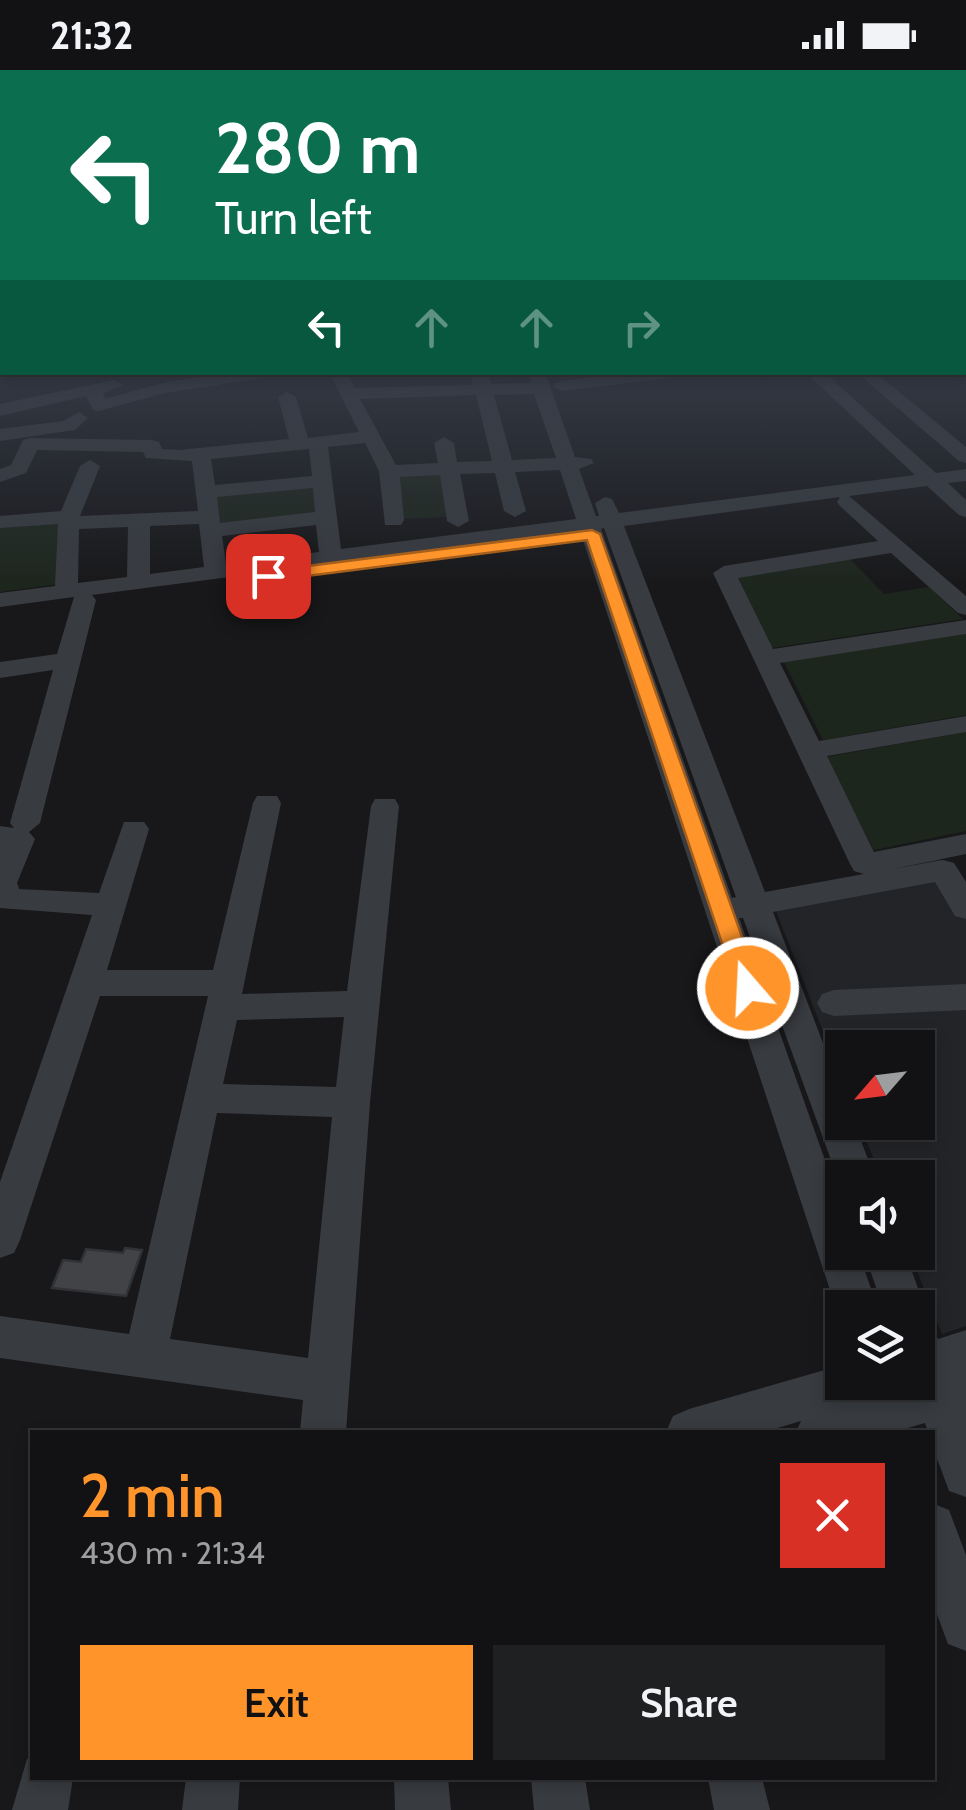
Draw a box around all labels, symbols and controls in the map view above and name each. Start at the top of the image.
text: 21:32 [50,12,133,59]
text: 280 m [215,105,420,191]
icon: left [50,110,180,240]
text: Turn left [215,191,372,245]
icon: left [299,300,354,355]
icon: ahead [404,300,459,355]
icon: ahead [509,300,564,355]
icon: right [614,300,669,355]
pin [226,534,311,619]
icon: arrive [241,549,296,604]
position arrow [696,936,800,1040]
north arrow [825,1030,935,1140]
map controls [825,1030,935,1400]
button: sound [825,1160,935,1270]
button: layers [825,1290,935,1400]
text: 2 min [80,1459,225,1532]
button: close [780,1463,885,1568]
text: 430 m · 21:34 [80,1533,265,1572]
button: Exit [80,1645,473,1760]
button: Share [493,1645,885,1760]

